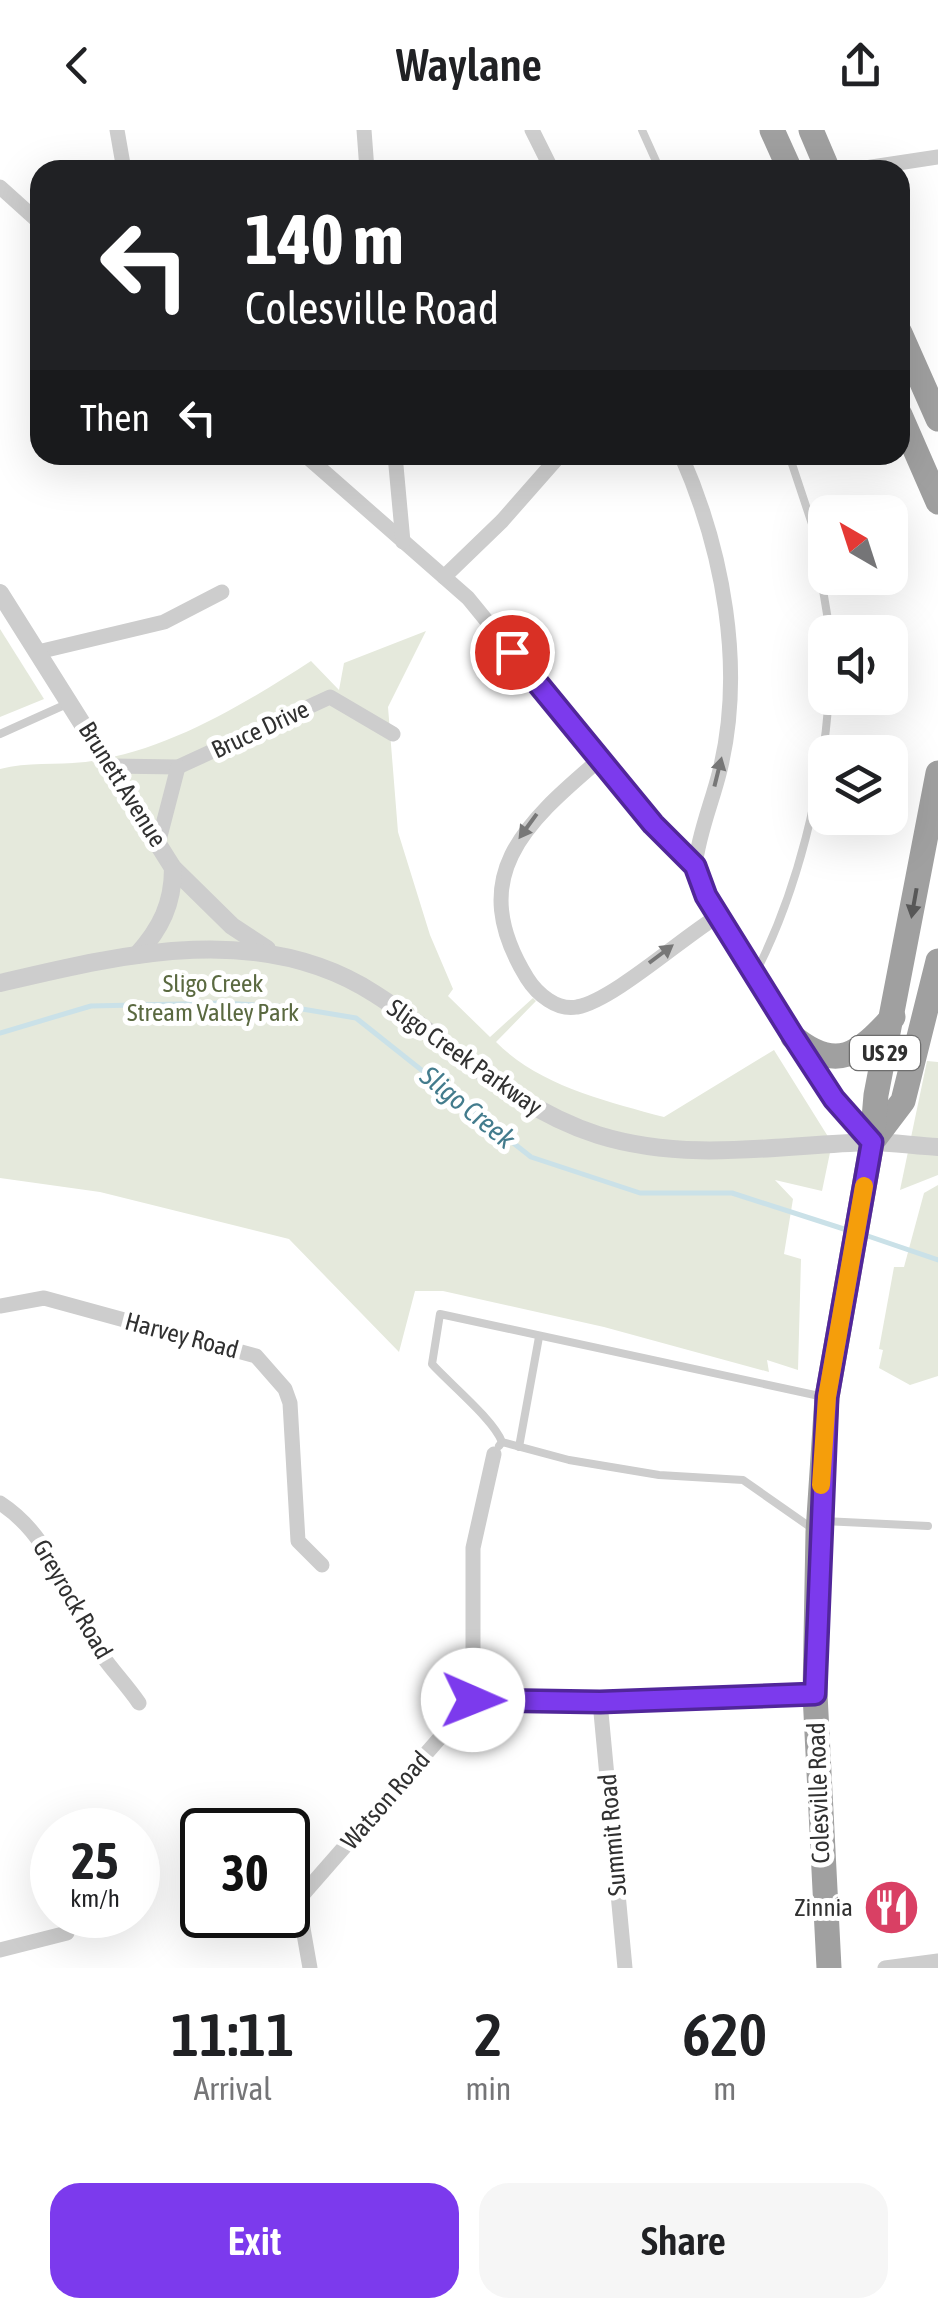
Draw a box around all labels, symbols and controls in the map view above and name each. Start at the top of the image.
icon: back [50,38,105,93]
icon: share [833,38,888,93]
text: Waylane [396,39,542,91]
text: 140 m [245,199,404,279]
icon: left [80,200,210,330]
text: Colesville Road [245,282,499,334]
icon: left [170,390,225,445]
text: Then [80,396,150,439]
north arrow [808,495,908,595]
map controls [808,495,908,835]
pin [470,610,555,695]
button: sound [808,615,908,715]
icon: arrive [485,625,540,680]
street label: Bruce Drive [207,694,313,764]
street label: Brunett Avenue [74,716,172,852]
button: layers [808,735,908,835]
one-way arrow [711,756,726,787]
one-way arrow [519,813,538,839]
one-way arrow [906,888,921,919]
one-way arrow [648,945,674,965]
park label: Sligo Creek Stream Valley Park [127,969,299,1026]
street label: Sligo Creek Parkway [382,992,548,1122]
road number: US 29 [850,1036,920,1070]
water label: Sligo Creek [414,1059,522,1155]
street label: Harvey Road [122,1306,242,1364]
street label: Greyrock Road [28,1535,118,1663]
position arrow [421,1648,525,1752]
street label: Colesville Road [802,1722,834,1864]
street label: Watson Road [335,1746,435,1854]
street label: Summit Road [593,1773,631,1897]
speed limit sign: 30 [180,1808,310,1938]
text: 25 [71,1832,118,1890]
restaurant icon: Zinnia [862,1877,922,1937]
text: km/h [70,1884,120,1912]
place label: Zinnia [794,1893,853,1921]
text: 11:11 [171,2000,294,2069]
text: 2 [474,2000,503,2069]
text: 620 [682,2000,767,2069]
text: Arrival [194,2070,272,2107]
text: min [465,2070,511,2107]
text: m [713,2070,736,2107]
button: Exit [50,2183,459,2298]
button: Share [479,2183,888,2298]

